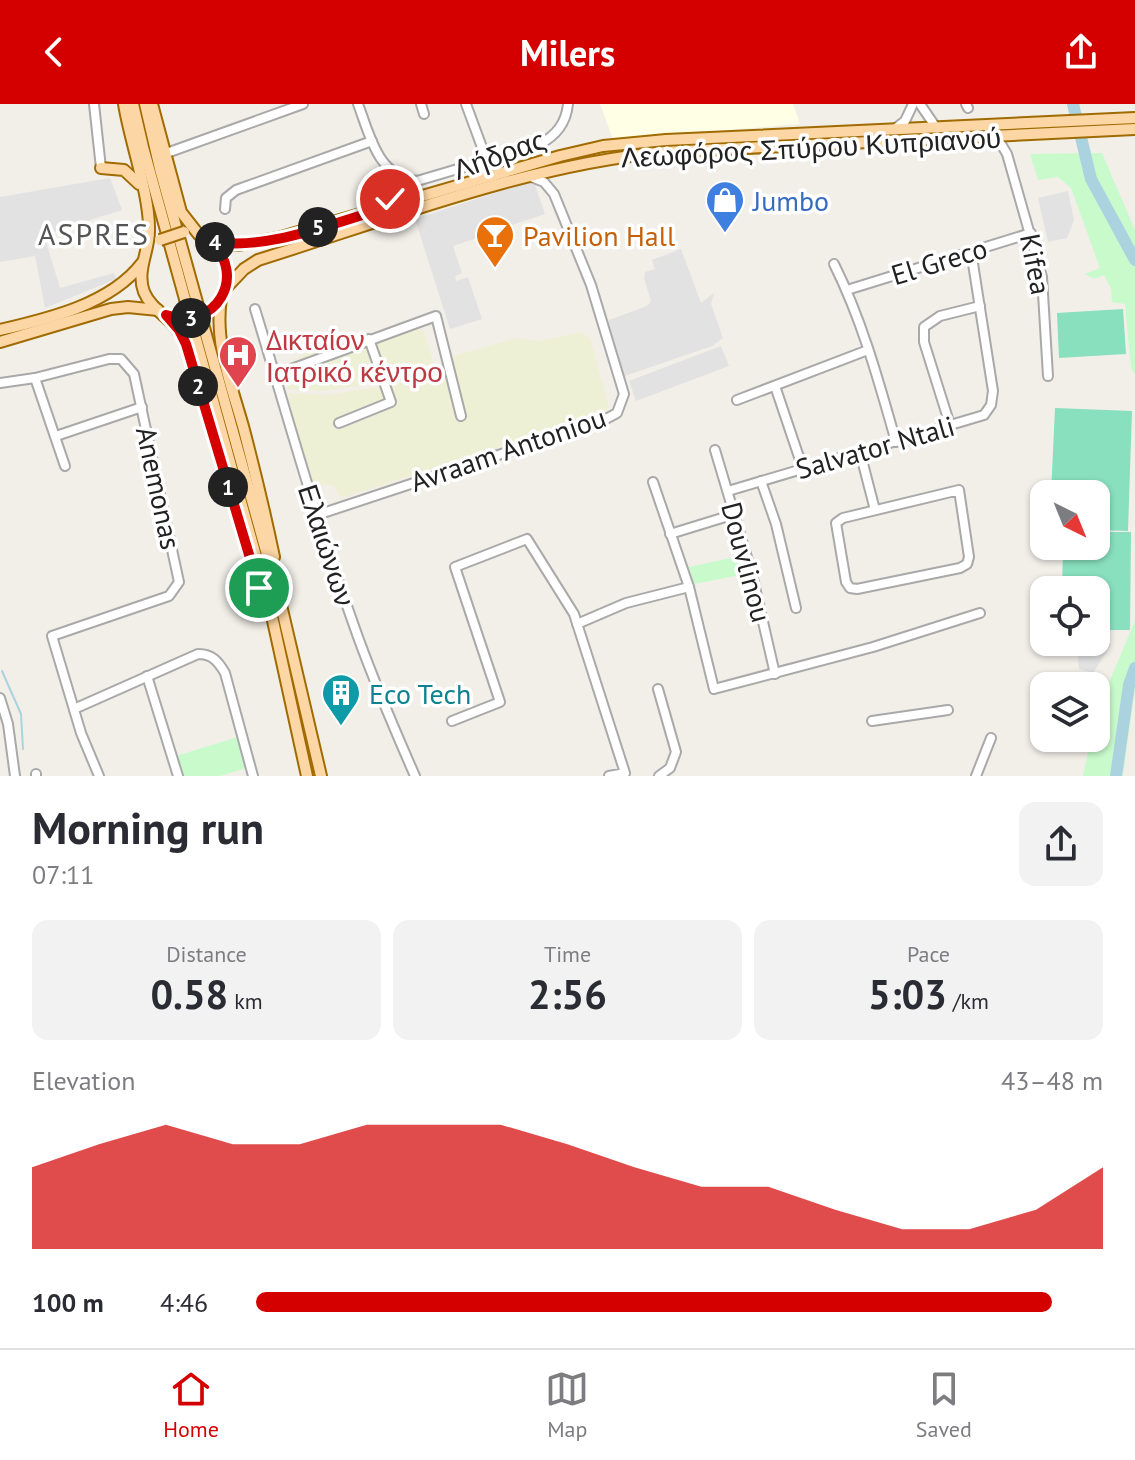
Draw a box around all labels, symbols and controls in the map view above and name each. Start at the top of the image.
text: Milers [520,29,615,76]
icon: back [32,30,76,74]
icon: share [1059,30,1103,74]
street label: Λεωφόρος Σπύρου Κυπριανού [620,119,1002,175]
street label: Λήδρας [448,120,550,188]
pin [356,165,424,233]
icon: check [368,177,412,221]
shop icon: Jumbo [704,179,746,234]
place label: Jumbo [752,182,829,219]
pin: 5 [298,207,338,247]
text: 5 [312,213,324,241]
district label: ASPRES [38,214,150,253]
bar icon: Pavilion Hall [474,214,516,269]
place label: Pavilion Hall [523,217,675,254]
pin: 4 [195,222,235,262]
text: 4 [209,228,221,256]
street label: El Greco [887,229,991,293]
street label: Kifea [1012,230,1060,298]
pin: 3 [171,298,211,338]
text: 3 [185,304,197,332]
place label: Δικταίον Ιατρικό κέντρο [266,321,443,390]
hospital icon: Δικταίον Ιατρικό κέντρο [217,334,259,389]
pin: 2 [178,366,218,406]
text: 2 [192,372,204,400]
street label: Avraam Antoniou [405,398,611,500]
street label: Salvator Ntali [791,407,959,487]
street label: Anemonas [128,423,190,553]
pin: 1 [208,467,248,507]
text: 1 [222,473,234,501]
street label: Ελαιώνων [290,479,364,611]
north arrow [1030,480,1110,560]
map controls [1030,480,1110,752]
street label: Douvlinou [713,498,781,626]
pin [225,554,293,622]
icon: arrive [237,566,281,610]
button: locate [1030,576,1110,656]
building icon: Eco Tech [320,672,362,727]
button: layers [1030,672,1110,752]
place label: Eco Tech [369,675,471,712]
text: Morning run [32,799,264,856]
button: share [1019,802,1103,886]
text: 07:11 [32,858,94,891]
text: Distance [166,940,247,968]
text: Time [544,940,591,968]
text: Pace [907,940,950,968]
text: 0.58 [150,968,228,1020]
text: 2:56 [528,968,607,1020]
text: 5:03 [868,968,947,1020]
text: km [228,987,263,1015]
text: /km [947,987,989,1015]
text: Elevation [32,1064,136,1097]
text: 43–48 m [1001,1064,1103,1097]
text: 100 m [32,1286,104,1319]
text: 4:46 [160,1286,208,1319]
tab: Home [163,1367,219,1443]
tab: Map [545,1367,589,1443]
tab: Saved [916,1367,972,1443]

